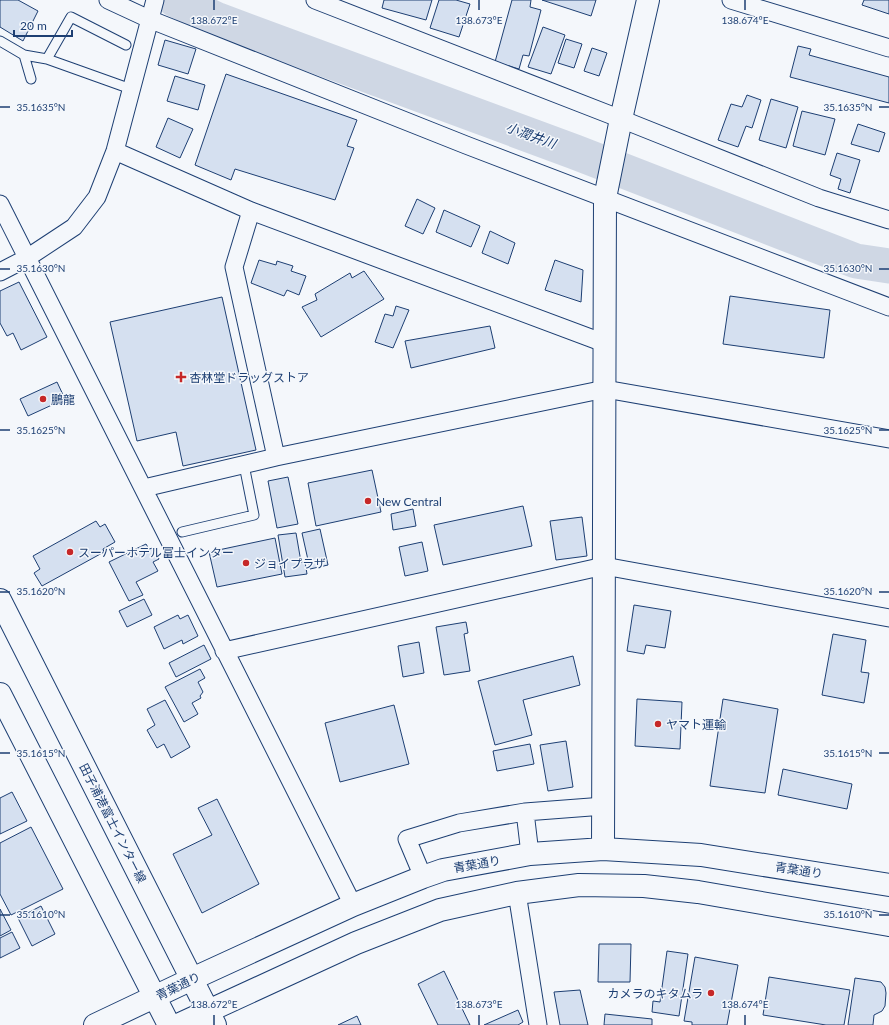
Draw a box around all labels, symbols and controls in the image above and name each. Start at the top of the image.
scale bar [14,12,72,38]
text: 138.672°E [190,14,238,26]
text: 138.673°E [455,14,503,26]
text: 138.674°E [721,14,769,26]
text: 20 m [20,18,47,33]
text: 35.1635°N [17,101,65,113]
text: 35.1635°N [824,101,872,113]
water label: 小潤井川 [504,119,560,152]
text: 35.1630°N [17,262,65,274]
text: 35.1630°N [824,262,872,274]
place label: 杏林堂ドラッグストア [189,370,309,385]
marker: 杏林堂ドラッグストア [176,372,186,382]
place label: 鵬龍 [51,392,75,407]
marker: 鵬龍 [38,394,48,404]
text: 35.1625°N [17,424,65,436]
text: 35.1625°N [824,424,872,436]
place label: New Central [376,494,442,509]
marker: New Central [363,496,373,506]
place label: スーパーホテル富士インター [78,545,234,560]
marker: スーパーホテル富士インター [65,547,75,557]
place label: ジョイプラザ [254,556,326,571]
marker: ジョイプラザ [241,558,251,568]
text: 35.1620°N [17,585,65,597]
text: 35.1620°N [824,585,872,597]
place label: ヤマト運輸 [666,717,726,732]
marker: ヤマト運輸 [653,719,663,729]
text: 35.1615°N [17,747,65,759]
text: 35.1615°N [824,747,872,759]
street label: 田子浦港富士インター線 [76,761,150,885]
street label: 青葉通り [452,852,502,876]
street label: 青葉通り [774,859,824,881]
text: 35.1610°N [17,908,65,920]
text: 35.1610°N [824,908,872,920]
street label: 青葉通り [153,969,203,1003]
place label: カメラのキタムラ [608,986,703,1001]
marker: カメラのキタムラ [706,988,716,998]
text: 138.672°E [190,998,238,1010]
text: 138.673°E [455,998,503,1010]
text: 138.674°E [721,998,769,1010]

